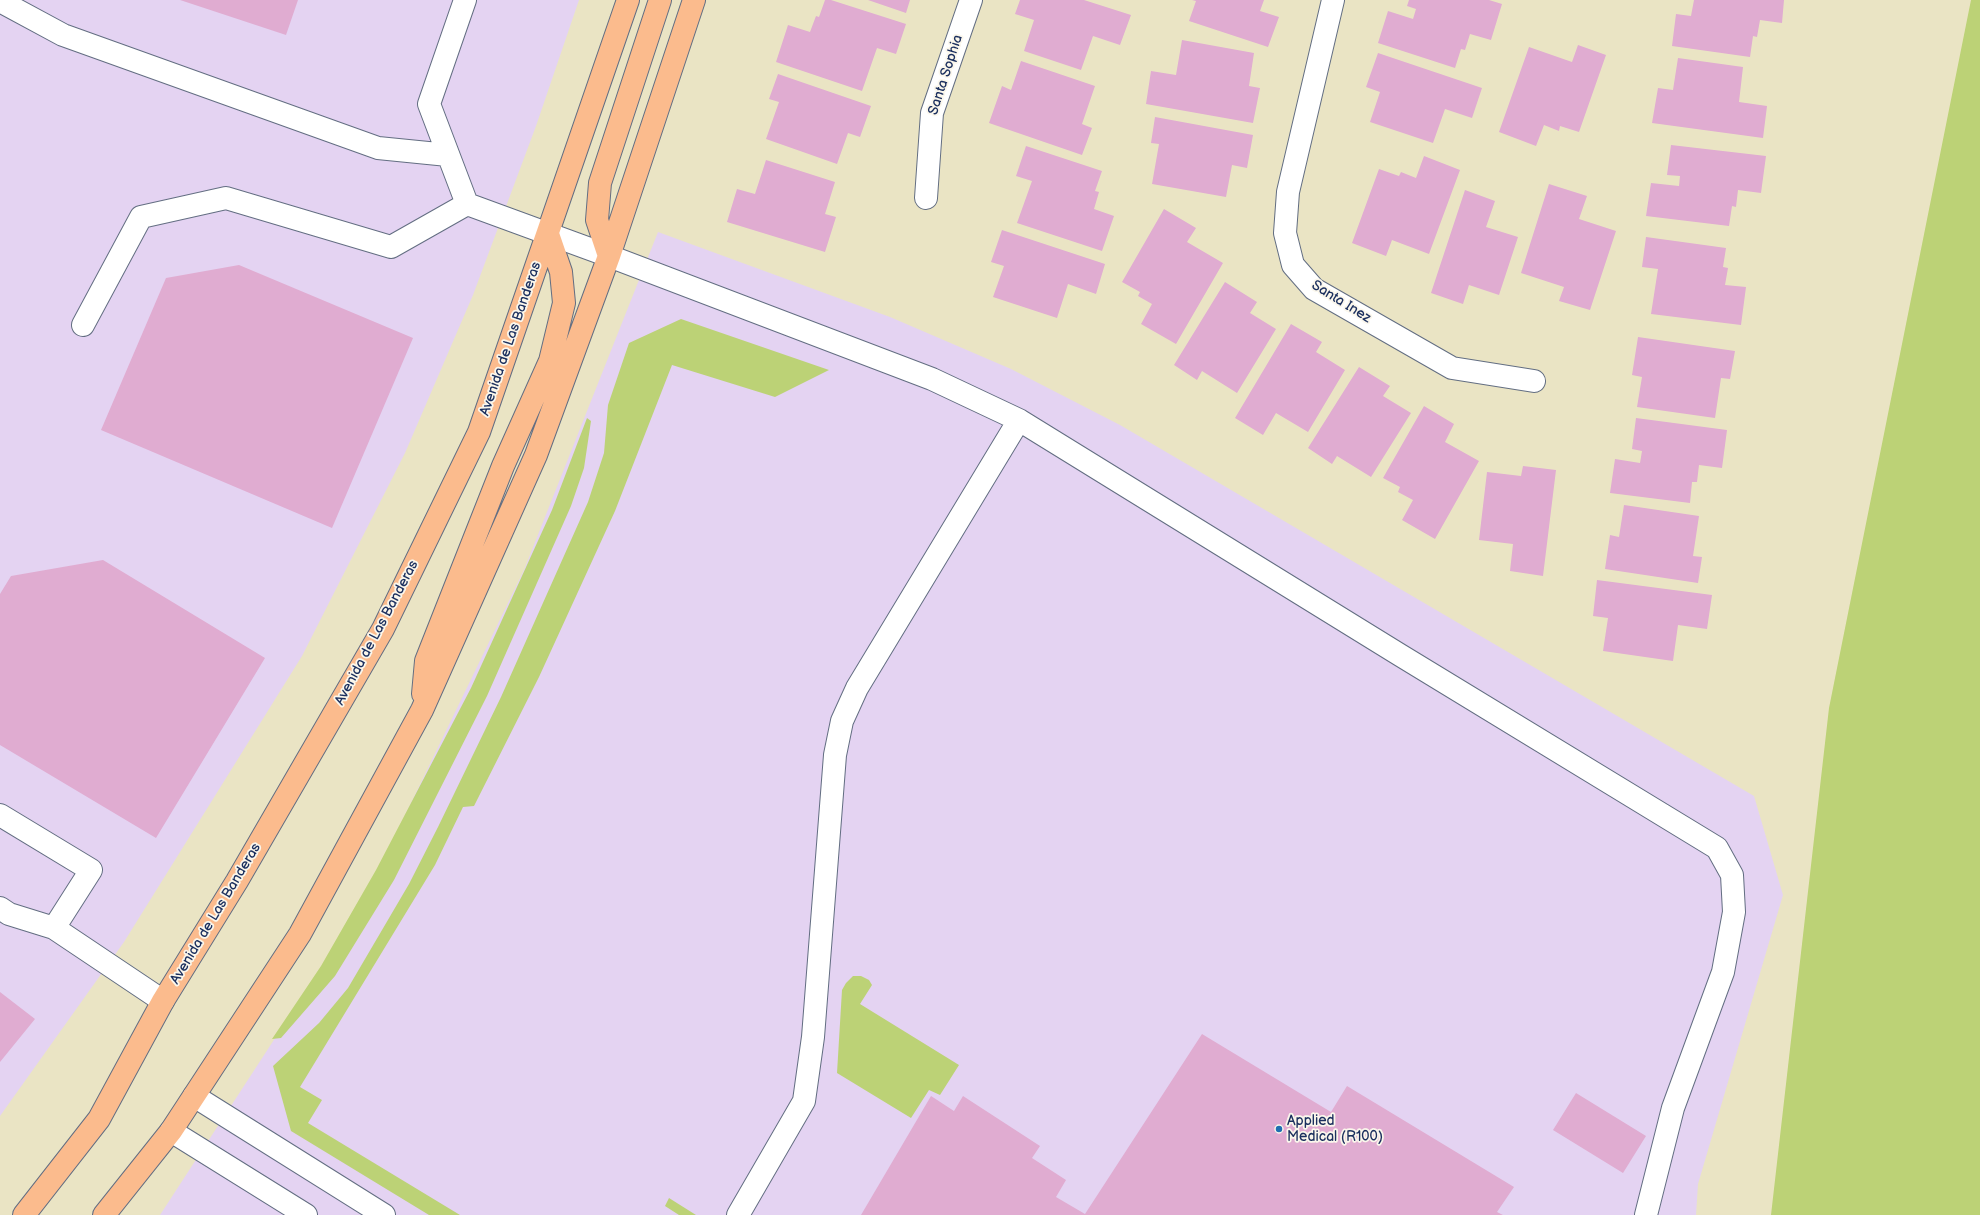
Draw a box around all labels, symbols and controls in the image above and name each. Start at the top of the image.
street label: Santa Sophia [925,33,967,117]
street label: Avenida de Las Banderas [477,260,545,418]
street label: Santa Inez [1308,277,1374,327]
street label: Avenida de Las Banderas [332,558,422,708]
street label: Avenida de Las Banderas [167,840,265,988]
place label: Applied Medical (R100) [1287,1113,1383,1146]
marker: Applied Medical (R100) [1274,1124,1284,1134]

